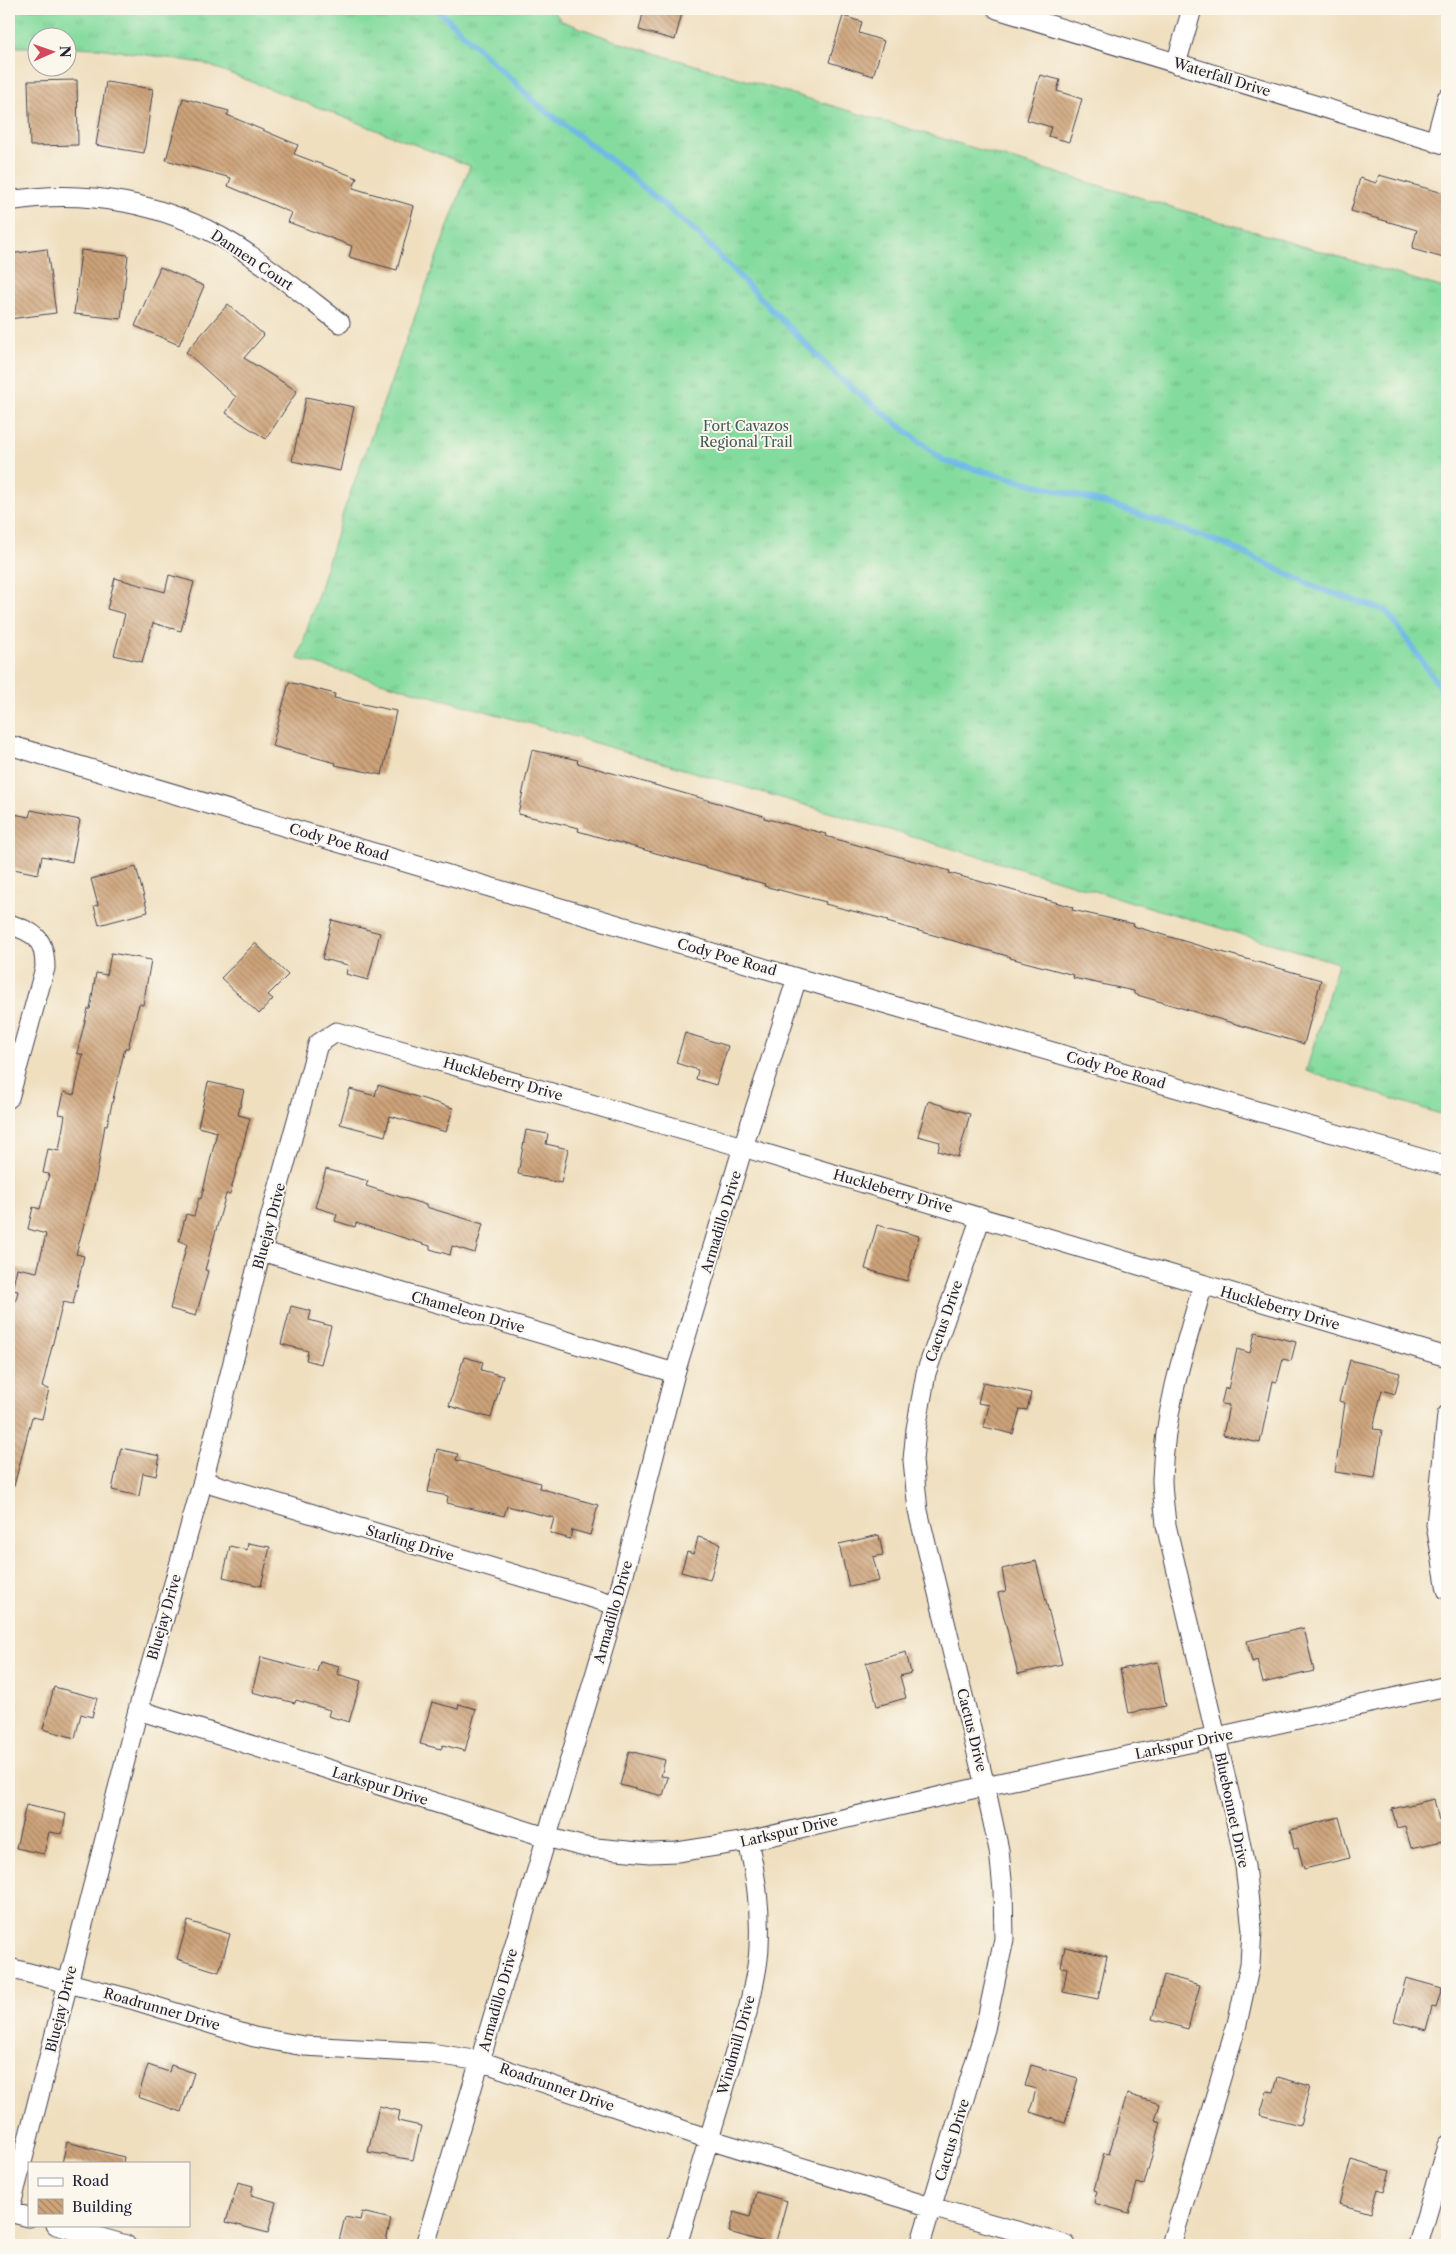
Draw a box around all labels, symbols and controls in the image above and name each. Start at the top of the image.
north arrow [28,28,78,78]
text: N [56,45,74,58]
street label: Waterfall Drive [1170,53,1273,100]
street label: Dannen Court [207,226,297,294]
park label: Fort Cavazos Regional Trail [699,417,793,451]
street label: Cody Poe Road [287,819,391,865]
street label: Cody Poe Road [675,934,779,980]
street label: Cody Poe Road [1064,1047,1168,1093]
street label: Huckleberry Drive [441,1053,565,1105]
street label: Huckleberry Drive [831,1165,955,1217]
street label: Armadillo Drive [697,1168,745,1277]
street label: Bluejay Drive [249,1181,289,1271]
street label: Cactus Drive [922,1278,966,1364]
street label: Huckleberry Drive [1218,1282,1342,1334]
street label: Chameleon Drive [409,1287,527,1337]
street label: Starling Drive [364,1521,456,1565]
street label: Armadillo Drive [589,1558,636,1667]
street label: Bluejay Drive [143,1572,185,1662]
street label: Cactus Drive [953,1686,991,1774]
street label: Larkspur Drive [1133,1725,1235,1763]
street label: Bluebonnet Drive [1211,1751,1253,1870]
street label: Larkspur Drive [330,1763,430,1809]
street label: Larkspur Drive [738,1811,840,1851]
street label: Armadillo Drive [474,1946,521,2055]
street label: Bluejay Drive [42,1964,81,2054]
street label: Roadrunner Drive [102,1984,222,2034]
street label: Windmill Drive [713,1993,759,2098]
street label: Roadrunner Drive [497,2059,617,2115]
street label: Cactus Drive [931,2096,973,2183]
legend [28,2162,190,2226]
text: Road [72,2171,109,2190]
text: Building [72,2197,132,2216]

